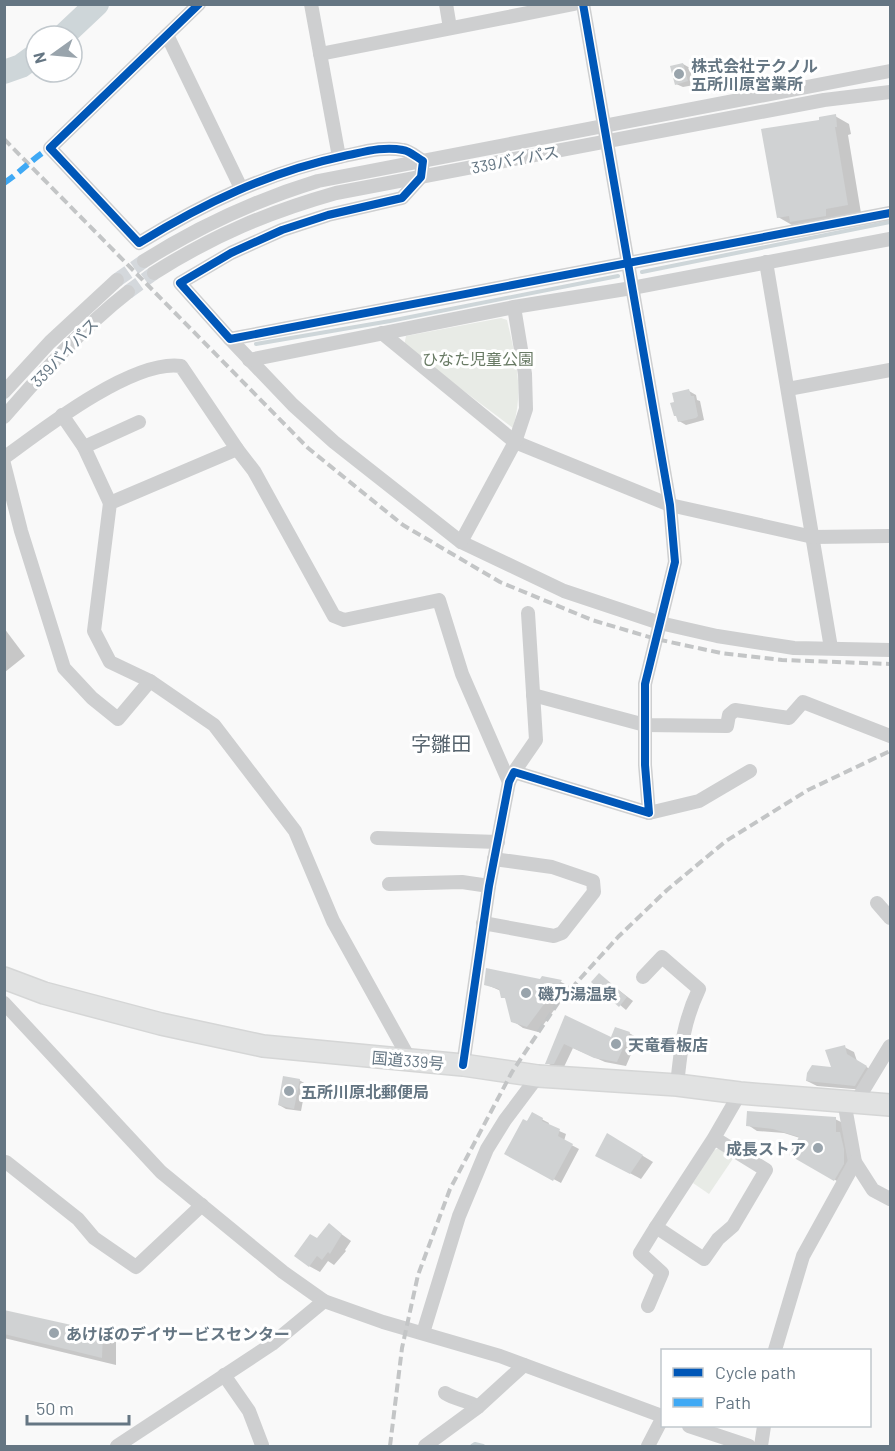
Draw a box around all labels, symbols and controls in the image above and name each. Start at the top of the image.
north arrow [24,24,84,84]
text: N [28,50,50,66]
place label: 株式会社テクノル 五所川原営業所 [691,56,818,93]
marker: 株式会社テクノル 五所川原営業所 [672,67,686,81]
street label: 339バイパス [470,141,560,177]
street label: 339バイパス [26,314,102,390]
park label: ひなた児童公園 [422,349,534,368]
district label: 字雛田 [411,731,471,755]
place label: 磯乃湯温泉 [538,984,618,1003]
marker: 磯乃湯温泉 [519,986,533,1000]
place label: 天竜看板店 [628,1035,708,1054]
marker: 天竜看板店 [609,1037,623,1051]
street label: 国道339号 [371,1047,445,1073]
place label: 五所川原北郵便局 [301,1082,429,1101]
marker: 五所川原北郵便局 [282,1084,296,1098]
place label: 成長ストア [726,1139,806,1158]
marker: 成長ストア [811,1141,825,1155]
place label: あけぼのデイサービスセンター [66,1324,290,1343]
marker: あけぼのデイサービスセンター [47,1326,61,1340]
legend [661,1349,871,1427]
text: Cycle path [715,1361,796,1383]
scale bar [27,1388,129,1426]
text: Path [715,1391,751,1413]
text: 50 m [36,1397,74,1419]

